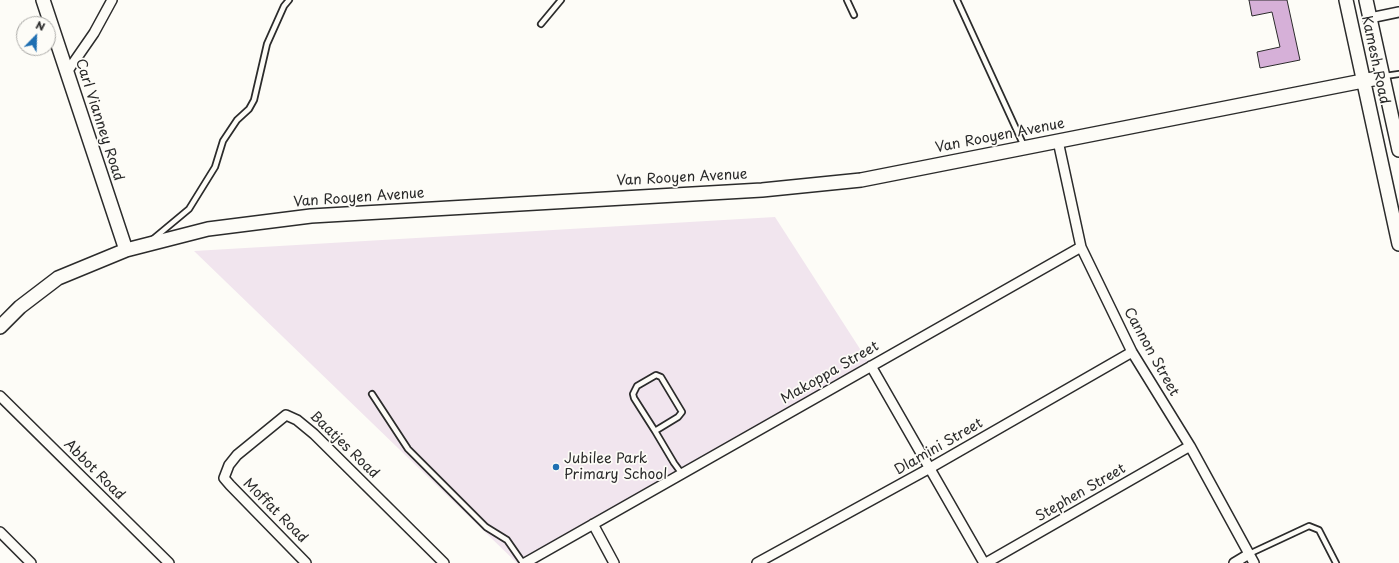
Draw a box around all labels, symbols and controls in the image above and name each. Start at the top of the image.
street label: Kamesh Road [1357,14,1393,106]
north arrow [16,16,56,56]
text: N [33,16,48,35]
street label: Carl Vianney Road [71,57,127,183]
street label: Van Rooyen Avenue [934,115,1066,157]
street label: Van Rooyen Avenue [616,166,748,190]
street label: Van Rooyen Avenue [293,185,425,211]
street label: Cannon Street [1120,305,1182,399]
street label: Makoppa Street [778,338,882,408]
street label: Baatjes Road [306,408,382,482]
street label: Dlamini Street [892,415,986,479]
street label: Abbot Road [60,436,128,504]
place label: Jubilee Park Primary School [564,451,667,484]
street label: Stephen Street [1033,461,1129,525]
marker: Jubilee Park Primary School [551,462,561,472]
street label: Moffat Road [239,475,311,547]

